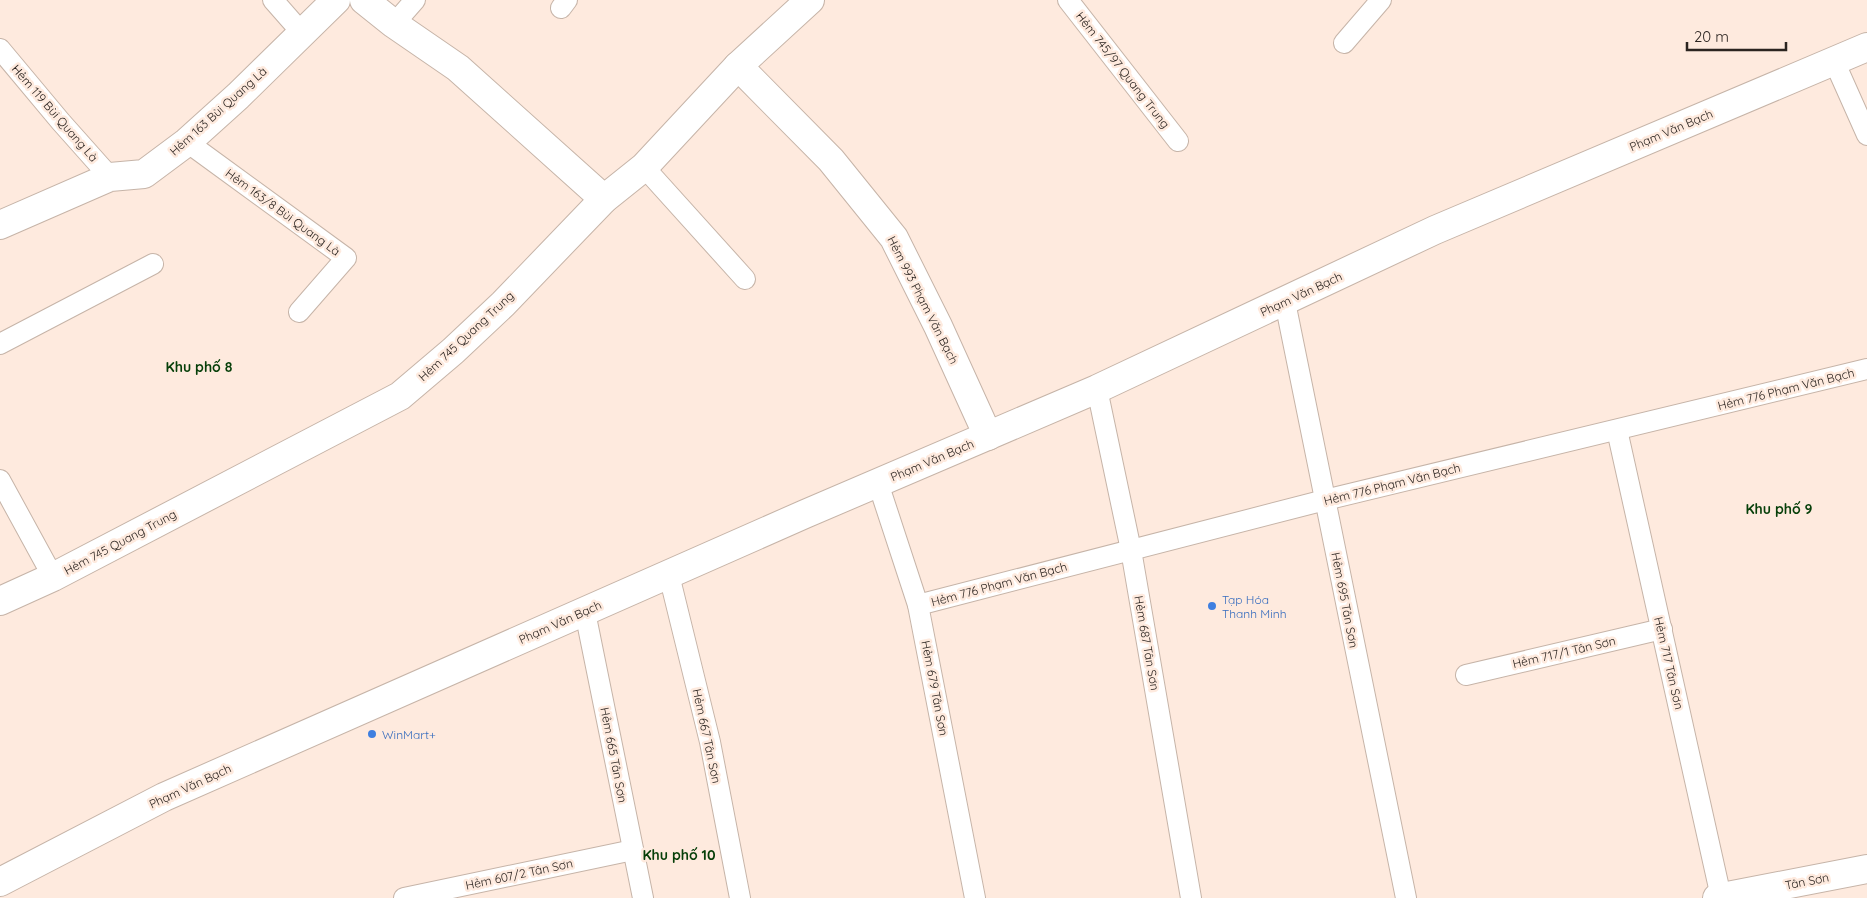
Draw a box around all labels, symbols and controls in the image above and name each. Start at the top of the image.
street label: Hẻm 745/97 Quang Trung [1073,9,1173,131]
scale bar [1687,20,1786,52]
text: 20 m [1694,27,1729,46]
street label: Hẻm 119 Bùi Quang Là [9,61,101,165]
street label: Hẻm 163 Bùi Quang Là [166,63,270,159]
street label: Phạm Văn Bạch [1627,106,1715,154]
street label: Hẻm 163/8 Bùi Quang Là [223,165,343,259]
street label: Hẻm 993 Phạm Văn Bạch [884,234,962,366]
street label: Phạm Văn Bạch [1258,268,1344,320]
street label: Hẻm 745 Quang Trung [415,288,517,384]
district label: Khu phố 8 [166,358,233,376]
street label: Hẻm 776 Phạm Văn Bạch [1716,365,1856,413]
street label: Phạm Văn Bạch [888,436,976,484]
street label: Hẻm 776 Phạm Văn Bạch [1322,460,1462,508]
district label: Khu phố 9 [1745,500,1813,518]
street label: Hẻm 745 Quang Trung [61,506,179,578]
street label: Hẻm 695 Tân Sơn [1328,551,1362,649]
street label: Hẻm 776 Phạm Văn Bạch [929,559,1069,609]
place label: Tạp Hóa Thanh Minh [1222,592,1287,621]
street label: Hẻm 687 Tân Sơn [1131,594,1163,692]
street label: Phạm Văn Bạch [516,597,604,647]
marker: Tạp Hóa Thanh Minh [1206,600,1218,612]
street label: Hẻm 717 Tân Sơn [1651,615,1687,711]
street label: Hẻm 717/1 Tân Sơn [1511,633,1617,671]
street label: Hẻm 679 Tân Sơn [918,639,952,737]
street label: Hẻm 667 Tân Sơn [690,687,724,785]
street label: Hẻm 665 Tân Sơn [597,706,631,804]
place label: WinMart+ [382,727,436,742]
marker: WinMart+ [366,728,378,740]
street label: Phạm Văn Bạch [147,760,233,812]
district label: Khu phố 10 [642,846,716,864]
street label: Hẻm 607/2 Tân Sơn [464,855,574,893]
street label: Tân Sơn [1784,869,1830,893]

